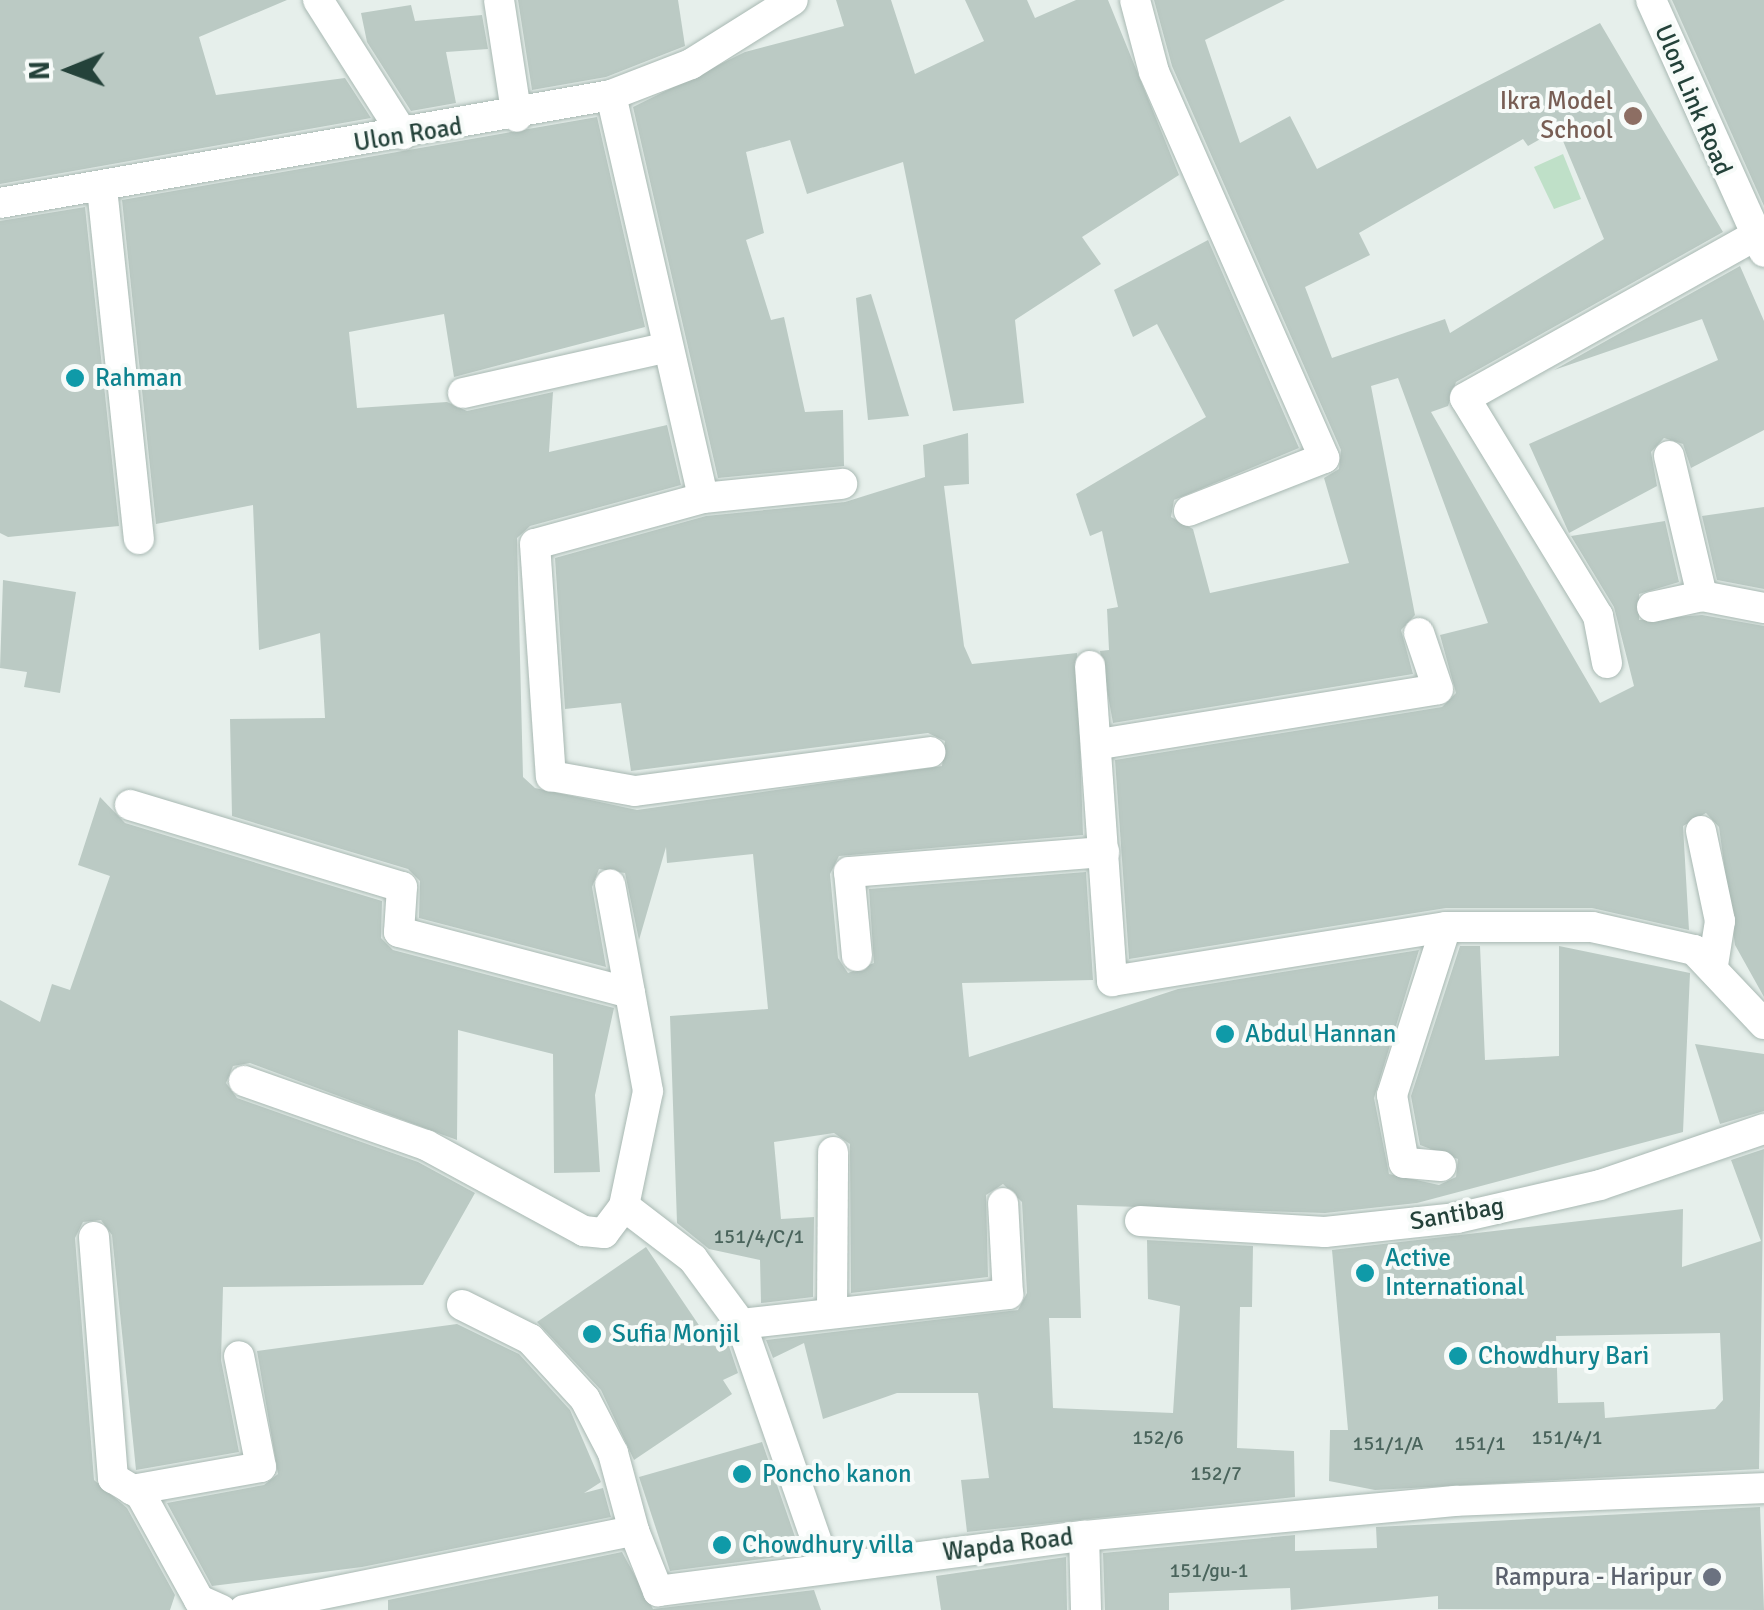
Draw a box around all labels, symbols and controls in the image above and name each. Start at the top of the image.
north arrow [20,20,120,120]
street label: Ulon Link Road [1648,20,1738,180]
text: N [23,60,57,81]
place label: Ikra Model School [1500,87,1613,146]
marker: Ikra Model School [1622,105,1644,127]
street label: Ulon Road [352,112,464,158]
place label: Rahman [95,363,182,393]
marker: Rahman [64,367,86,389]
place label: Abdul Hannan [1245,1019,1396,1049]
marker: Abdul Hannan [1214,1023,1236,1045]
street label: Santibag [1408,1191,1506,1237]
house number: 151/4/C/1 [714,1224,804,1248]
place label: Active International [1385,1244,1525,1303]
marker: Active International [1354,1262,1376,1284]
place label: Sufia Monjil [612,1319,740,1349]
marker: Sufia Monjil [581,1323,603,1345]
place label: Chowdhury Bari [1478,1341,1649,1371]
marker: Chowdhury Bari [1447,1345,1469,1367]
house number: 152/6 [1132,1425,1184,1449]
house number: 151/4/1 [1532,1425,1602,1449]
house number: 151/1/A [1353,1431,1423,1455]
house number: 151/1 [1454,1431,1506,1455]
place label: Poncho kanon [762,1459,912,1489]
house number: 152/7 [1190,1461,1242,1485]
marker: Poncho kanon [731,1463,753,1485]
street label: Wapda Road [941,1522,1075,1568]
place label: Chowdhury villa [742,1530,914,1560]
marker: Chowdhury villa [711,1534,733,1556]
house number: 151/gu-1 [1170,1558,1248,1582]
place label: Rampura - Haripur [1494,1562,1692,1592]
marker: Rampura - Haripur [1701,1566,1723,1588]

